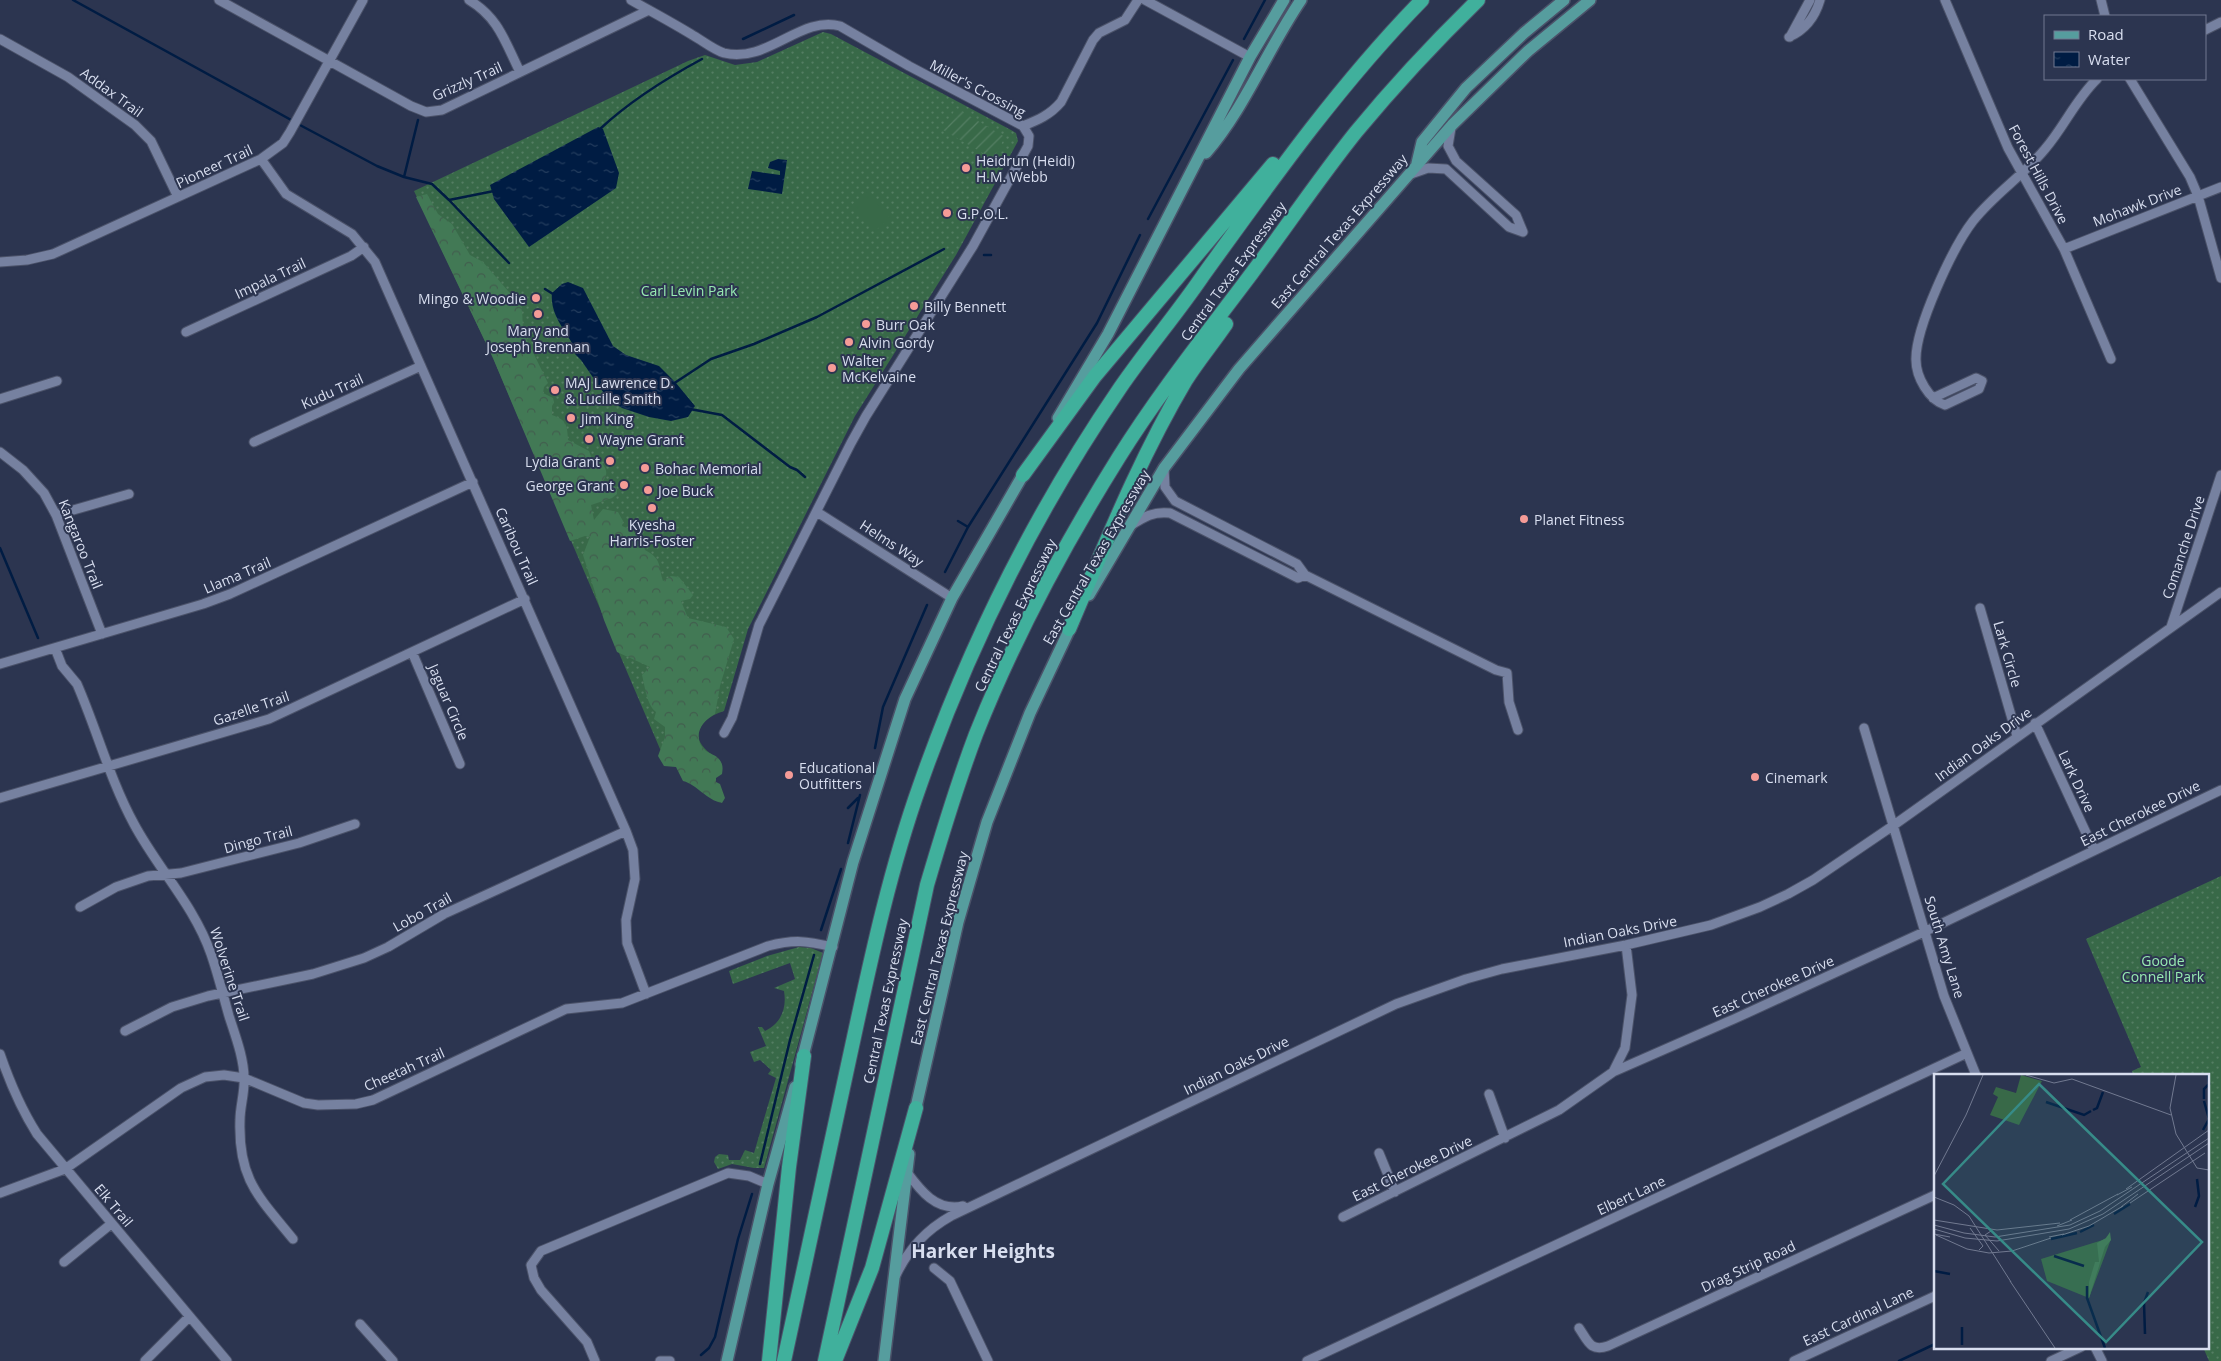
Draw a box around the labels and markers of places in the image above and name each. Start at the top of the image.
place label: Heidrun (Heidi) H.M. Webb [976,151,1075,186]
marker: Heidrun (Heidi) H.M. Webb [960,162,972,174]
place label: G.P.O.L. [957,204,1009,223]
marker: G.P.O.L. [941,207,953,219]
place label: Mingo & Woodie [418,289,526,308]
marker: Mingo & Woodie [530,292,542,304]
place label: Billy Bennett [924,297,1006,316]
marker: Billy Bennett [908,300,920,312]
marker: Mary and Joseph Brennan [532,308,544,320]
place label: Burr Oak [876,315,935,334]
marker: Burr Oak [860,318,872,330]
place label: Mary and Joseph Brennan [484,321,590,356]
place label: Alvin Gordy [859,333,935,352]
marker: Alvin Gordy [843,336,855,348]
place label: Walter McKelvaine [842,351,916,386]
marker: Walter McKelvaine [826,362,838,374]
place label: MAJ Lawrence D. & Lucille Smith [565,373,674,408]
marker: MAJ Lawrence D. & Lucille Smith [549,384,561,396]
place label: Jim King [579,409,634,428]
marker: Jim King [565,412,577,424]
place label: Wayne Grant [599,430,684,449]
marker: Wayne Grant [583,433,595,445]
place label: Lydia Grant [525,452,600,471]
marker: Lydia Grant [604,455,616,467]
place label: Bohac Memorial [655,459,762,478]
marker: Bohac Memorial [639,462,651,474]
place label: George Grant [525,476,614,495]
marker: George Grant [618,479,630,491]
place label: Joe Buck [656,481,714,500]
marker: Joe Buck [642,484,654,496]
marker: Kyesha Harris-Foster [646,502,658,514]
place label: Planet Fitness [1534,510,1625,529]
marker: Planet Fitness [1518,513,1530,525]
place label: Kyesha Harris-Foster [609,515,695,550]
place label: Educational Outfitters [799,758,875,793]
place label: Cinemark [1765,768,1828,787]
marker: Educational Outfitters [783,769,795,781]
marker: Cinemark [1749,771,1761,783]

